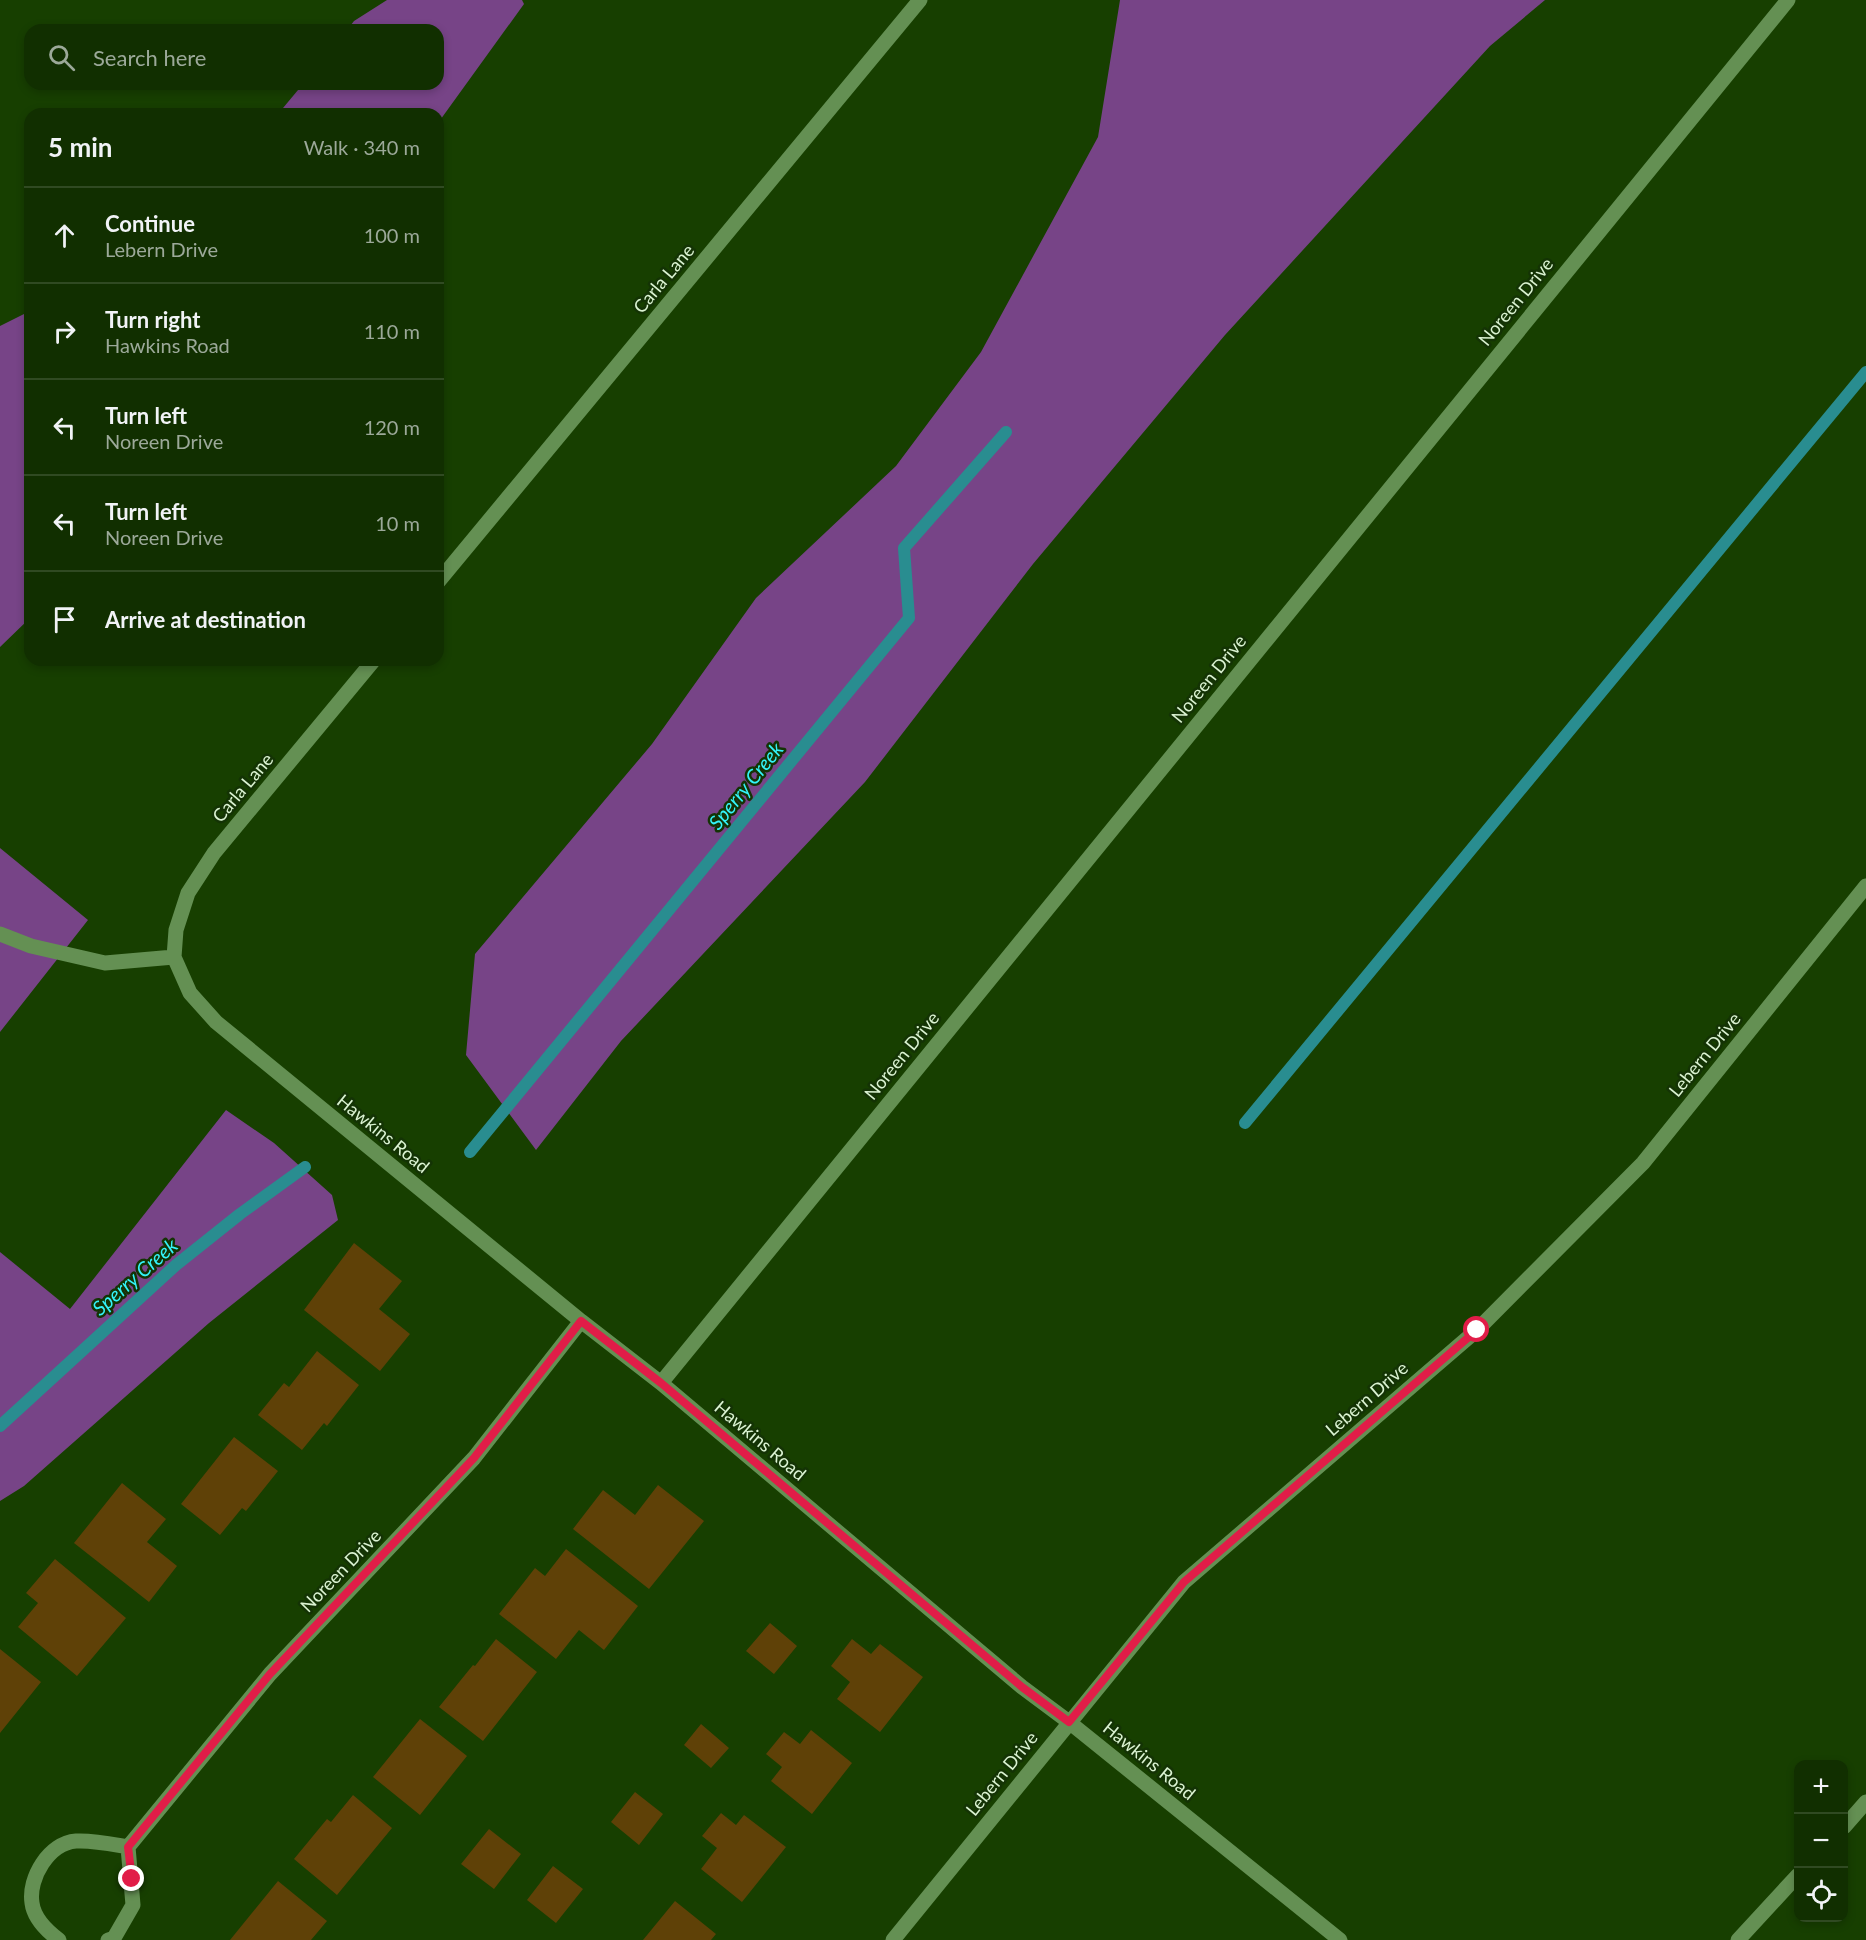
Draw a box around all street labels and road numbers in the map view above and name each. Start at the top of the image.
street label: Carla Lane [628,239,698,317]
street label: Noreen Drive [1473,253,1557,350]
street label: Noreen Drive [1166,630,1250,727]
street label: Carla Lane [207,748,277,826]
street label: Noreen Drive [859,1007,943,1104]
street label: Lebern Drive [1664,1008,1745,1101]
street label: Hawkins Road [333,1089,434,1177]
street label: Lebern Drive [1321,1357,1412,1440]
street label: Hawkins Road [711,1396,811,1485]
street label: Noreen Drive [295,1524,385,1616]
street label: Hawkins Road [1099,1716,1200,1804]
street label: Lebern Drive [961,1727,1042,1820]

